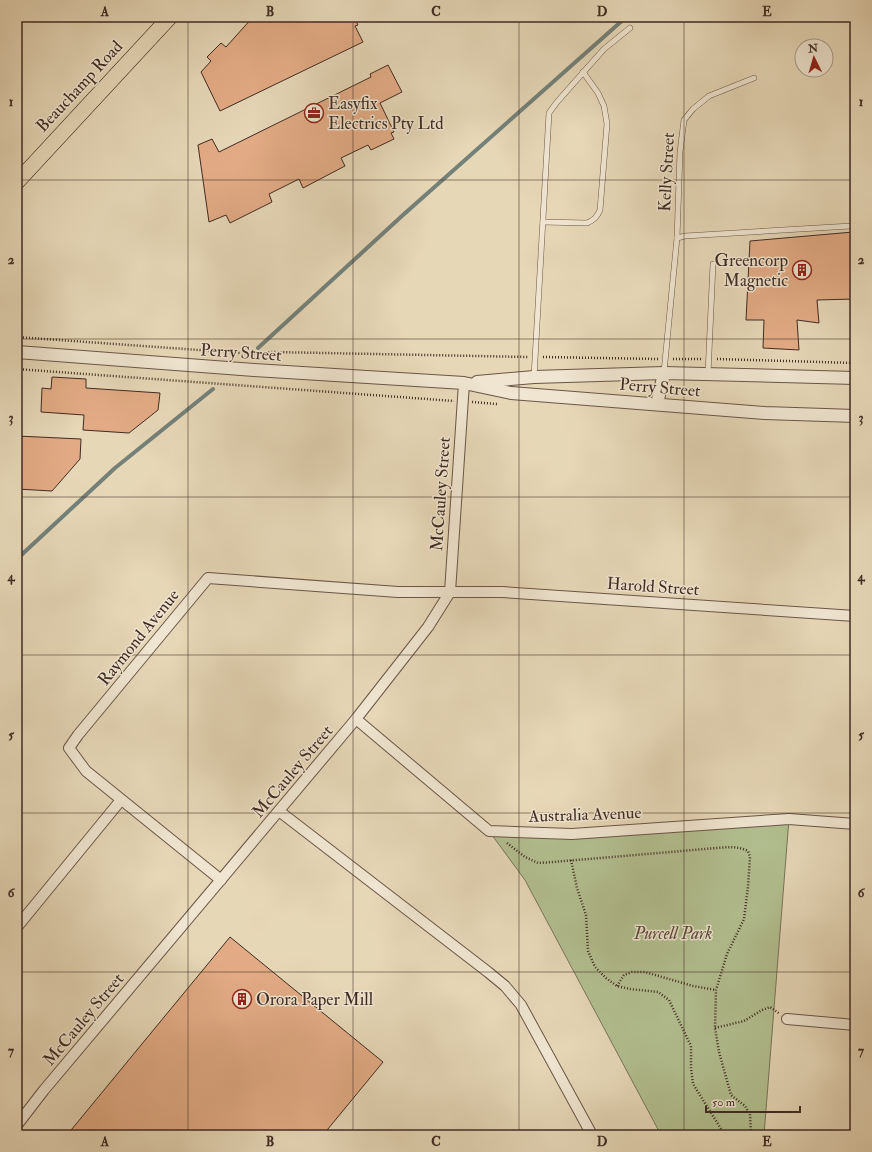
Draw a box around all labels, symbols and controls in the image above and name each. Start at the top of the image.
text: A [100,4,110,20]
text: B [266,4,274,20]
text: C [431,4,441,20]
text: D [597,4,608,20]
text: E [762,4,772,20]
street label: Beauchamp Road [32,36,128,137]
north arrow [794,38,834,78]
text: N [807,42,820,56]
place label: Easyfix Electrics Pty Ltd [328,93,444,135]
text: 1 [9,94,14,110]
text: 1 [859,94,864,110]
office icon: Easyfix Electrics Pty Ltd [303,102,325,124]
street label: Kelly Street [654,131,680,212]
place label: Greencorp Magnetic [715,250,788,291]
text: 2 [8,252,15,268]
text: 2 [858,252,865,268]
building icon: Greencorp Magnetic [791,259,813,281]
street label: Perry Street [200,339,283,367]
street label: Perry Street [618,373,702,403]
text: 3 [9,410,14,426]
text: 3 [859,410,864,426]
street label: McCauley Street [426,436,456,552]
text: 4 [6,569,15,585]
text: 4 [856,569,865,585]
street label: Harold Street [606,573,700,600]
street label: Raymond Avenue [93,585,184,690]
street label: McCauley Street [248,720,338,823]
text: 5 [8,727,14,743]
text: 5 [858,727,864,743]
street label: Australia Avenue [527,802,642,827]
text: 6 [8,885,16,901]
text: 6 [858,885,866,901]
park label: Purcell Park [633,923,712,944]
street label: McCauley Street [39,968,129,1071]
building icon: Orora Paper Mill [231,988,253,1010]
place label: Orora Paper Mill [256,989,374,1011]
text: 7 [8,1043,15,1059]
text: 7 [858,1043,865,1059]
scale bar [706,1088,800,1114]
text: 50 m [712,1095,736,1110]
text: A [100,1134,110,1150]
text: B [266,1134,274,1150]
text: C [431,1134,441,1150]
text: D [597,1134,608,1150]
text: E [762,1134,772,1150]

